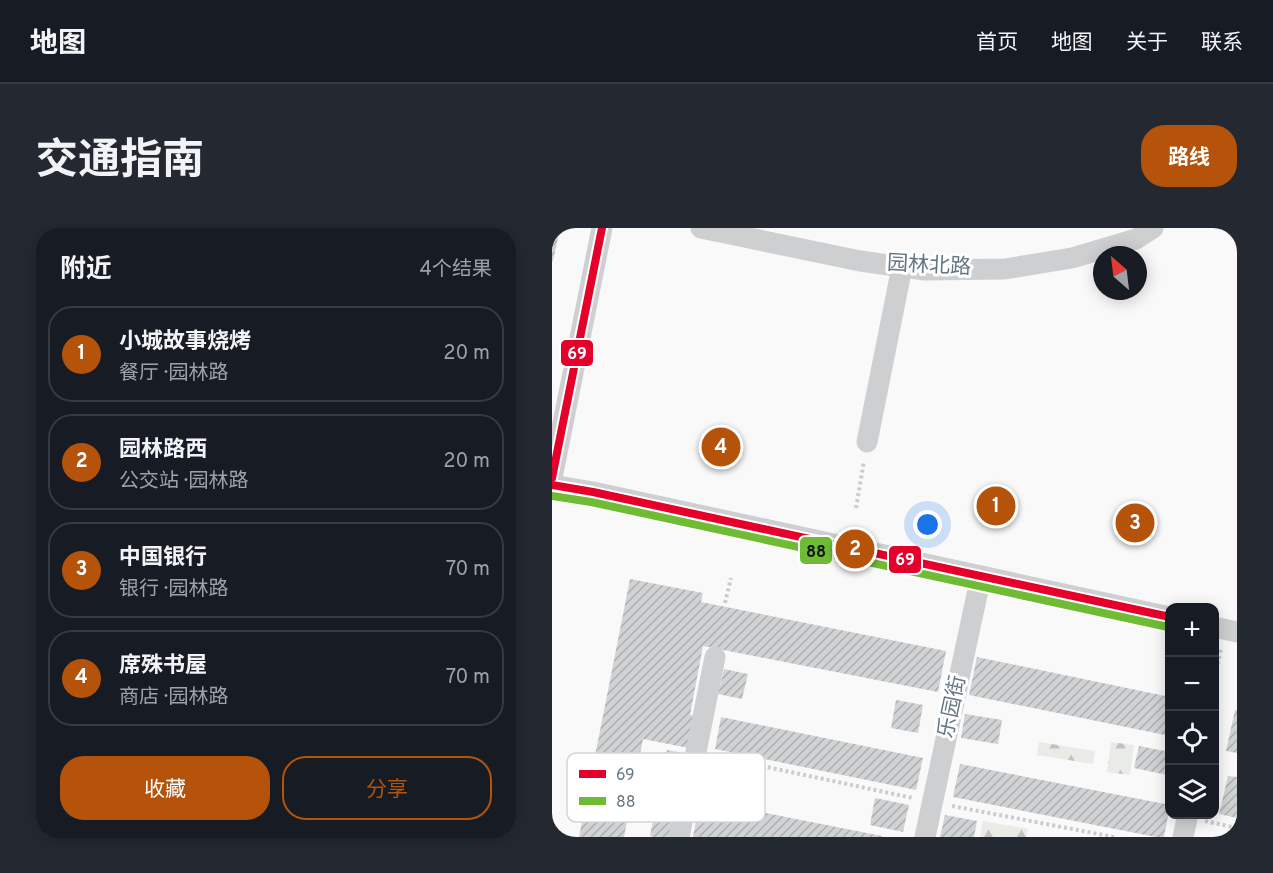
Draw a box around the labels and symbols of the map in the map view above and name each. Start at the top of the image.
north arrow [1093,246,1147,300]
street label: 园林北路 [886,250,972,282]
line badge: 69 [560,339,594,367]
text: 69 [567,345,587,365]
pin: 4 [702,424,740,470]
pin: 1 [976,484,1016,528]
pin: 3 [1116,500,1154,546]
your location [913,510,942,539]
pin: 2 [836,526,874,572]
line badge: 88 [799,536,833,565]
text: 88 [806,543,826,563]
line badge: 69 [888,545,922,574]
text: 69 [895,551,915,571]
street label: 乐园街 [933,673,973,741]
legend [567,753,765,822]
text: 69 [616,766,635,786]
text: 88 [616,793,636,813]

